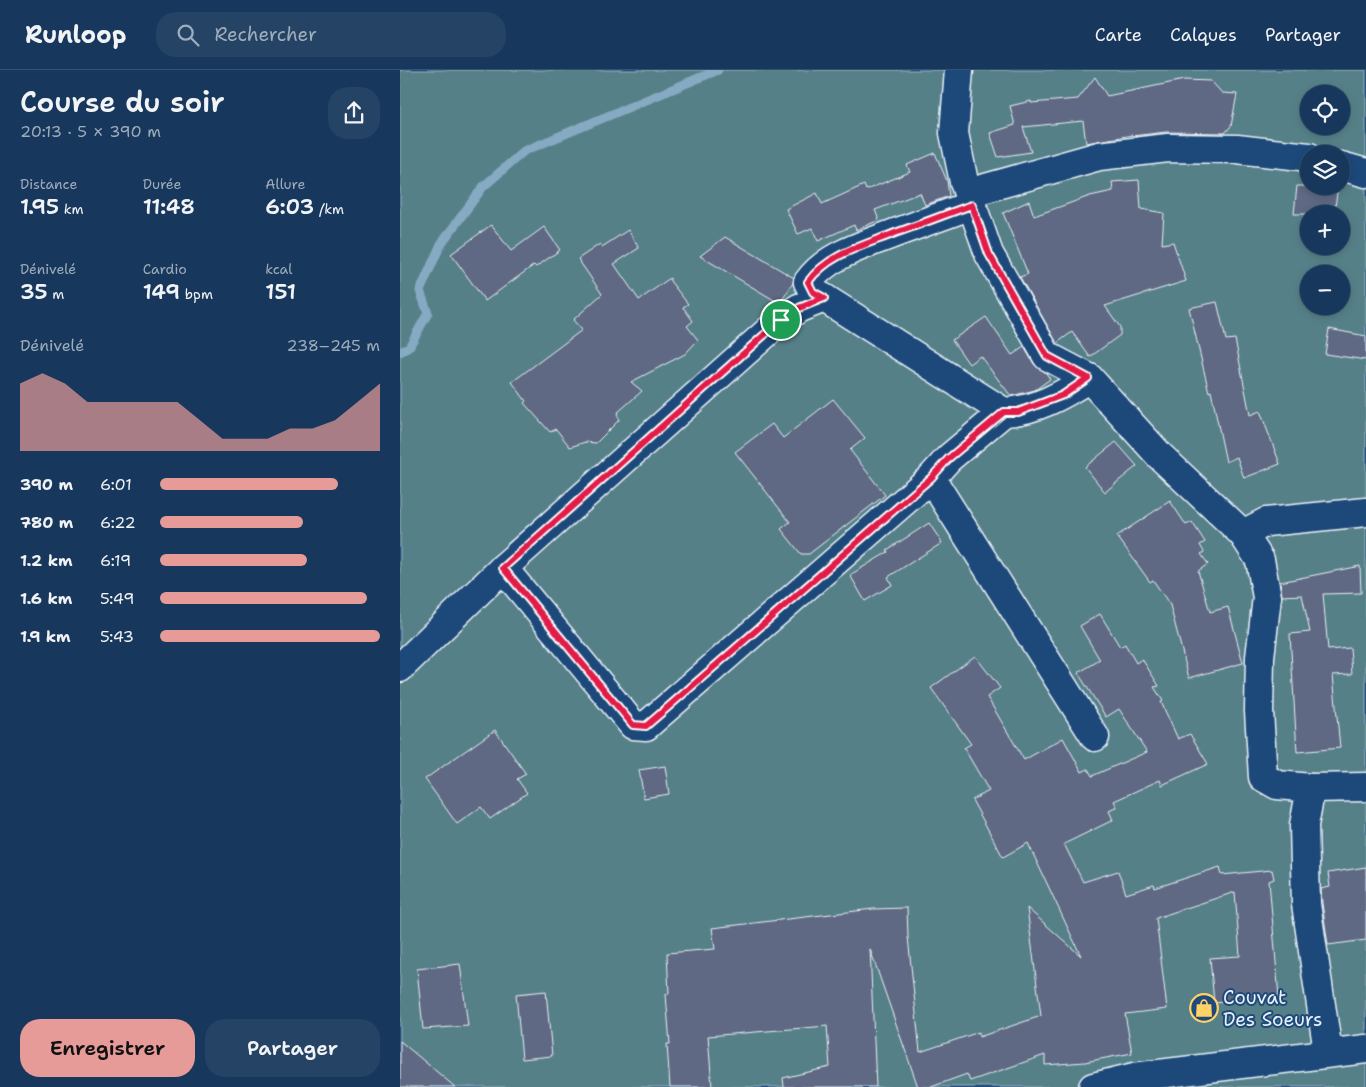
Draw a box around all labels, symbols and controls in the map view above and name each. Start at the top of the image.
search box [156,12,506,57]
text: Runloop [25,19,126,51]
icon: search [174,21,202,49]
text: Rechercher [214,22,317,47]
text: Carte [1095,23,1142,47]
text: Calques [1170,23,1237,47]
text: Partager [1265,23,1341,47]
text: Course du soir [20,83,225,121]
map controls [1300,85,1350,315]
button: locate [1300,85,1350,135]
button: share [328,87,380,139]
text: 20:13 · 5 × 390 m [20,121,161,142]
button: layers [1300,145,1350,195]
text: Distance [20,175,77,193]
text: Durée [143,175,181,193]
text: Allure [265,175,305,193]
text: 1.95 [20,193,59,221]
text: 11:48 [143,193,195,221]
text: 6:03 [265,193,314,221]
text: km [59,200,84,218]
text: /km [314,200,344,218]
button: + [1300,205,1350,255]
text: Dénivelé [20,260,76,278]
text: Cardio [143,260,187,278]
text: kcal [265,260,293,278]
button: − [1300,265,1350,315]
text: 35 [20,278,47,306]
text: 149 [143,278,180,306]
text: 151 [265,278,296,306]
text: m [47,285,64,303]
text: bpm [180,285,213,303]
pin [760,299,802,341]
icon: arrive [767,306,795,334]
text: Dénivelé [20,335,84,356]
text: 238–245 m [287,335,380,356]
text: 390 m [20,474,73,495]
text: 6:01 [100,474,132,495]
text: 780 m [20,512,73,533]
text: 6:22 [100,512,136,533]
text: 1.2 km [20,550,73,571]
text: 6:19 [100,550,131,571]
text: 1.6 km [20,588,72,609]
text: 5:49 [100,588,134,609]
text: 1.9 km [20,626,71,647]
text: 5:43 [100,626,134,647]
place label: Couvat Des Soeurs [1223,985,1322,1032]
shop icon: Couvat Des Soeurs [1189,993,1219,1023]
button: Enregistrer [20,1019,195,1077]
button: Partager [205,1019,380,1077]

